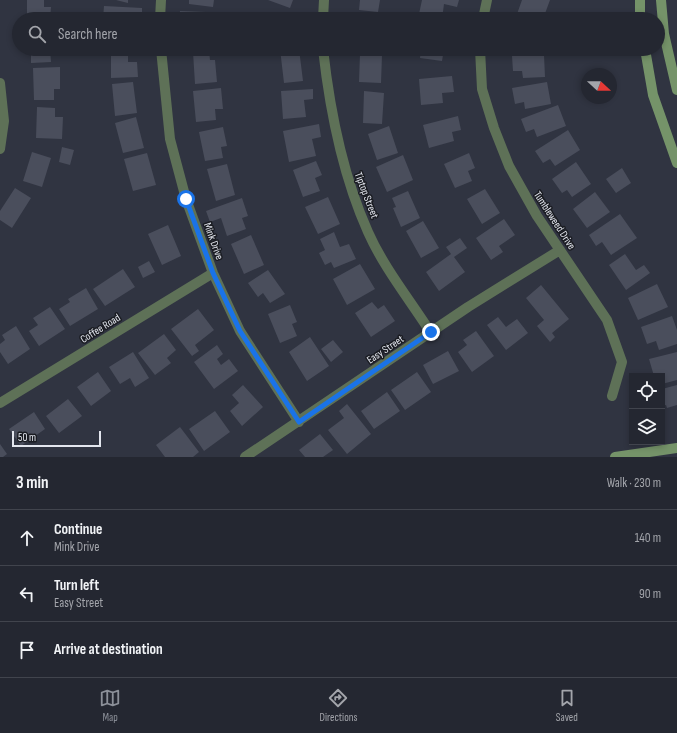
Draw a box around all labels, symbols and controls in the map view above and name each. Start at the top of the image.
search box [12,12,665,56]
icon: search [26,23,48,45]
text: Search here [58,25,118,44]
north arrow [581,68,617,104]
street label: Tiptop Street [352,170,382,221]
street label: Tumbleweed Drive [531,189,578,252]
route start [177,190,195,208]
street label: Mink Drive [201,221,226,261]
street label: Coffee Road [78,311,123,346]
route end [422,323,440,341]
street label: Easy Street [364,332,407,366]
map controls [629,373,665,445]
button: locate [629,373,665,409]
button: layers [629,409,665,445]
scale bar [12,429,101,448]
text: 50 m [18,431,36,444]
text: 3 min [16,473,49,493]
text: Walk · 230 m [607,475,661,491]
text: Continue [54,520,103,539]
icon: ahead [16,527,38,549]
text: 140 m [635,530,661,546]
text: Mink Drive [54,539,99,555]
text: Turn left [54,576,99,595]
icon: left [16,583,38,605]
text: 90 m [639,586,661,602]
text: Easy Street [54,595,103,611]
icon: arrive [16,639,38,661]
text: Arrive at destination [54,640,163,659]
tab: Map [99,687,121,724]
tab: Directions [320,687,357,724]
tab: Saved [556,687,578,724]

